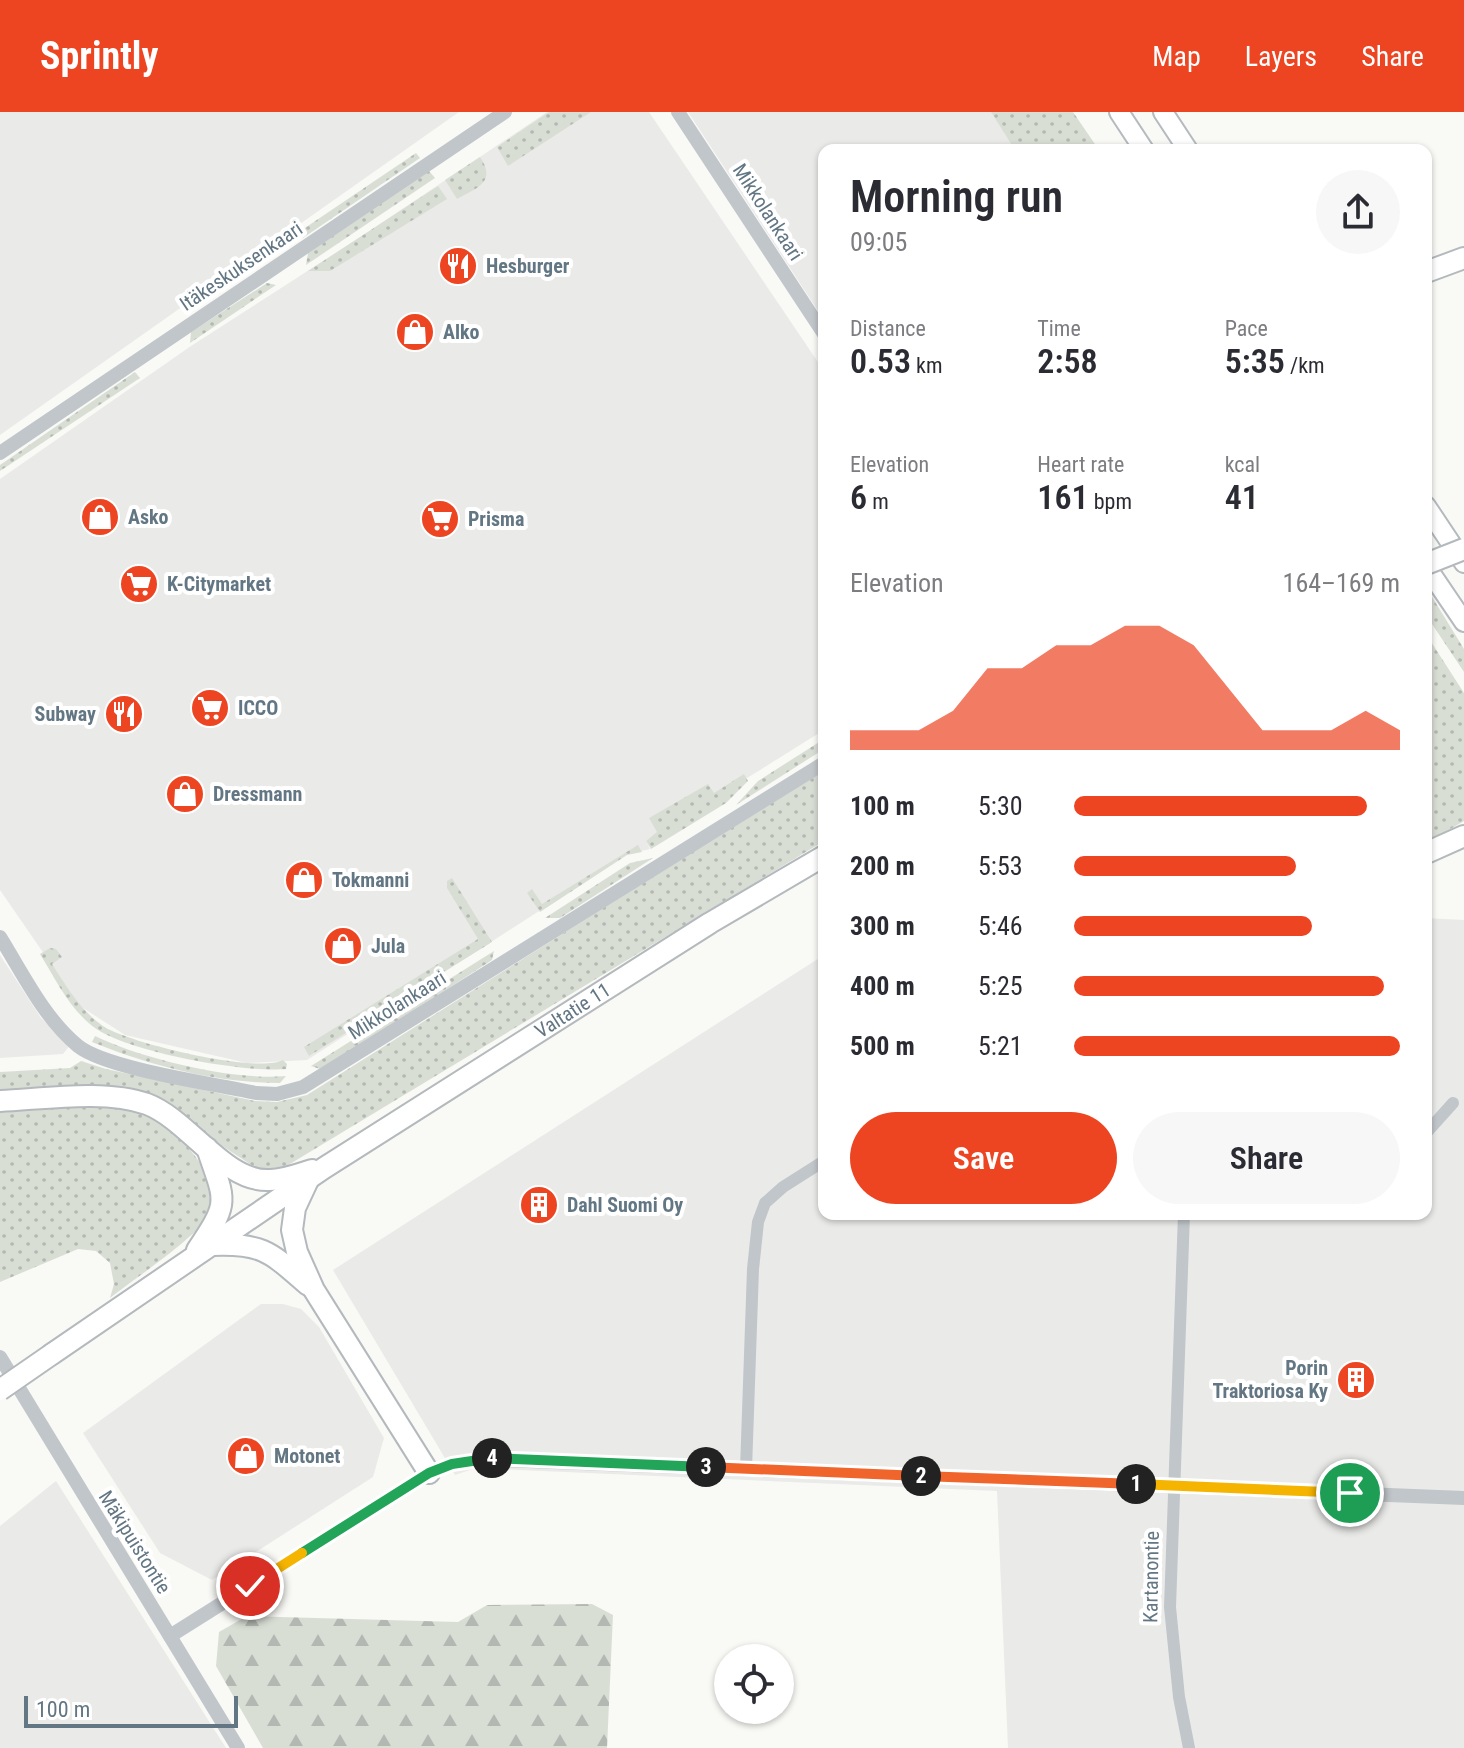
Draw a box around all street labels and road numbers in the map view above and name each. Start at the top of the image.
street label: Mikkolankaari [728,159,808,265]
street label: Itäkeskuksenkaari [175,216,307,316]
street label: Mikkolankaari [344,966,450,1044]
street label: Valtatie 11 [530,977,615,1043]
street label: Mäkipuistontie [94,1486,176,1598]
street label: Kartanontie [1138,1531,1164,1623]

